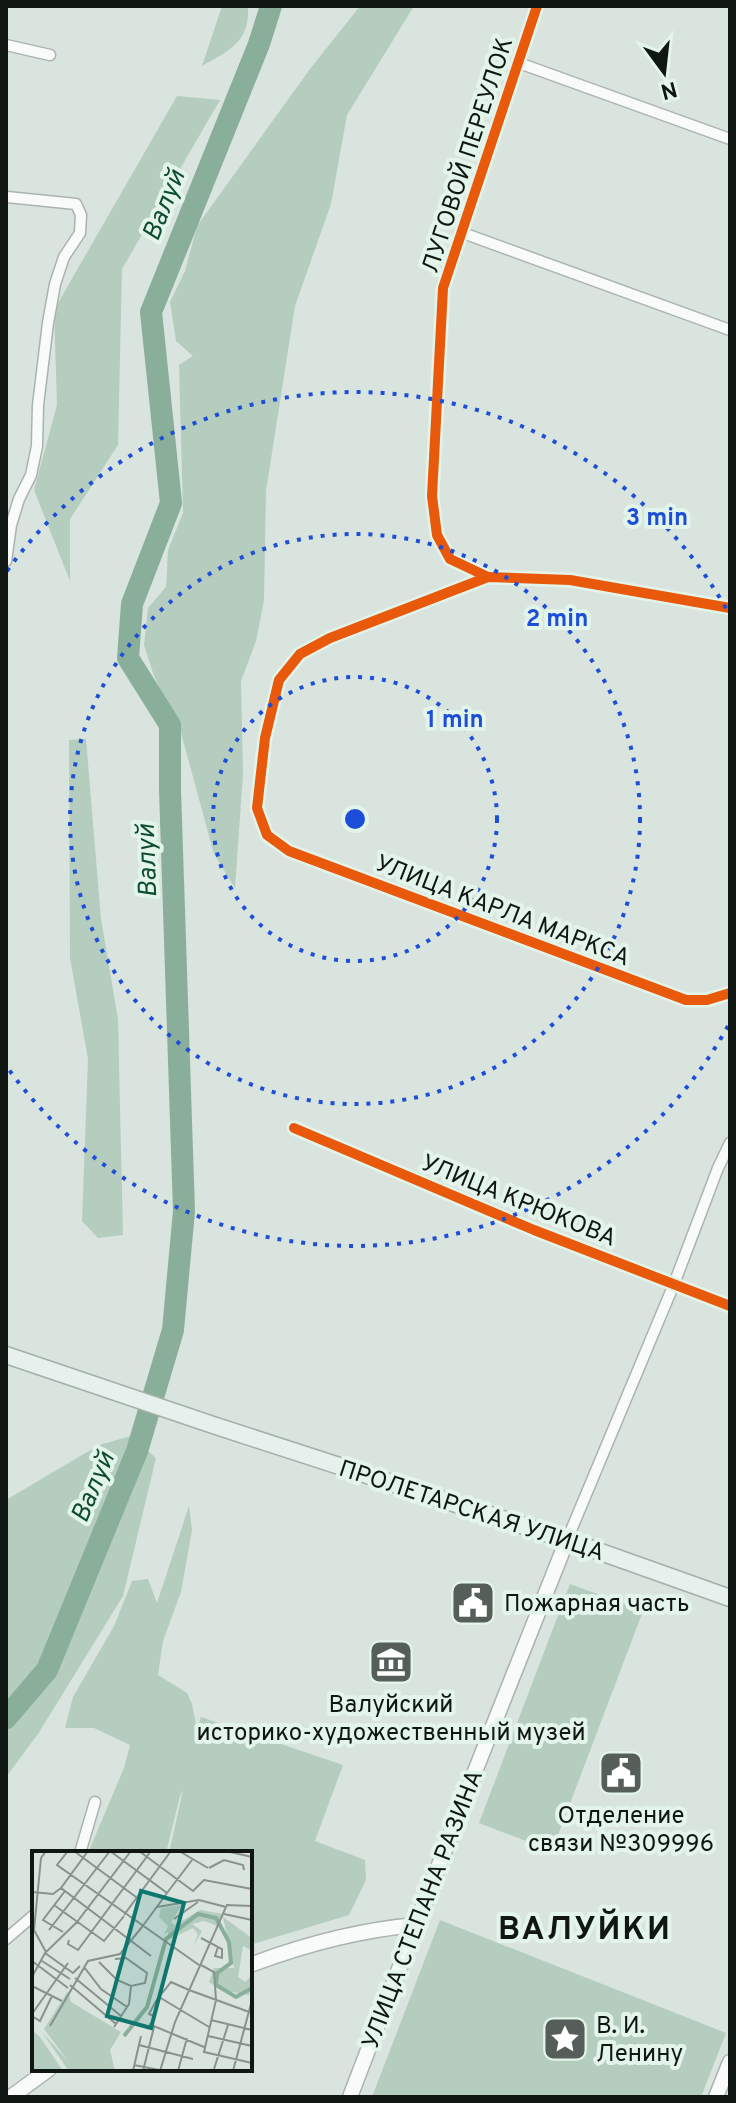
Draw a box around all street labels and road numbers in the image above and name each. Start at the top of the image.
street label: ЛУГОВОЙ ПЕРЕУЛОК [415,33,521,277]
street label: УЛИЦА КАРЛА МАРКСА [371,849,634,974]
street label: УЛИЦА КРЮКОВА [416,1149,620,1255]
street label: ПРОЛЕТАРСКАЯ УЛИЦА [335,1455,608,1569]
street label: УЛИЦА СТЕПАНА РАЗИНА [357,1766,491,2054]

